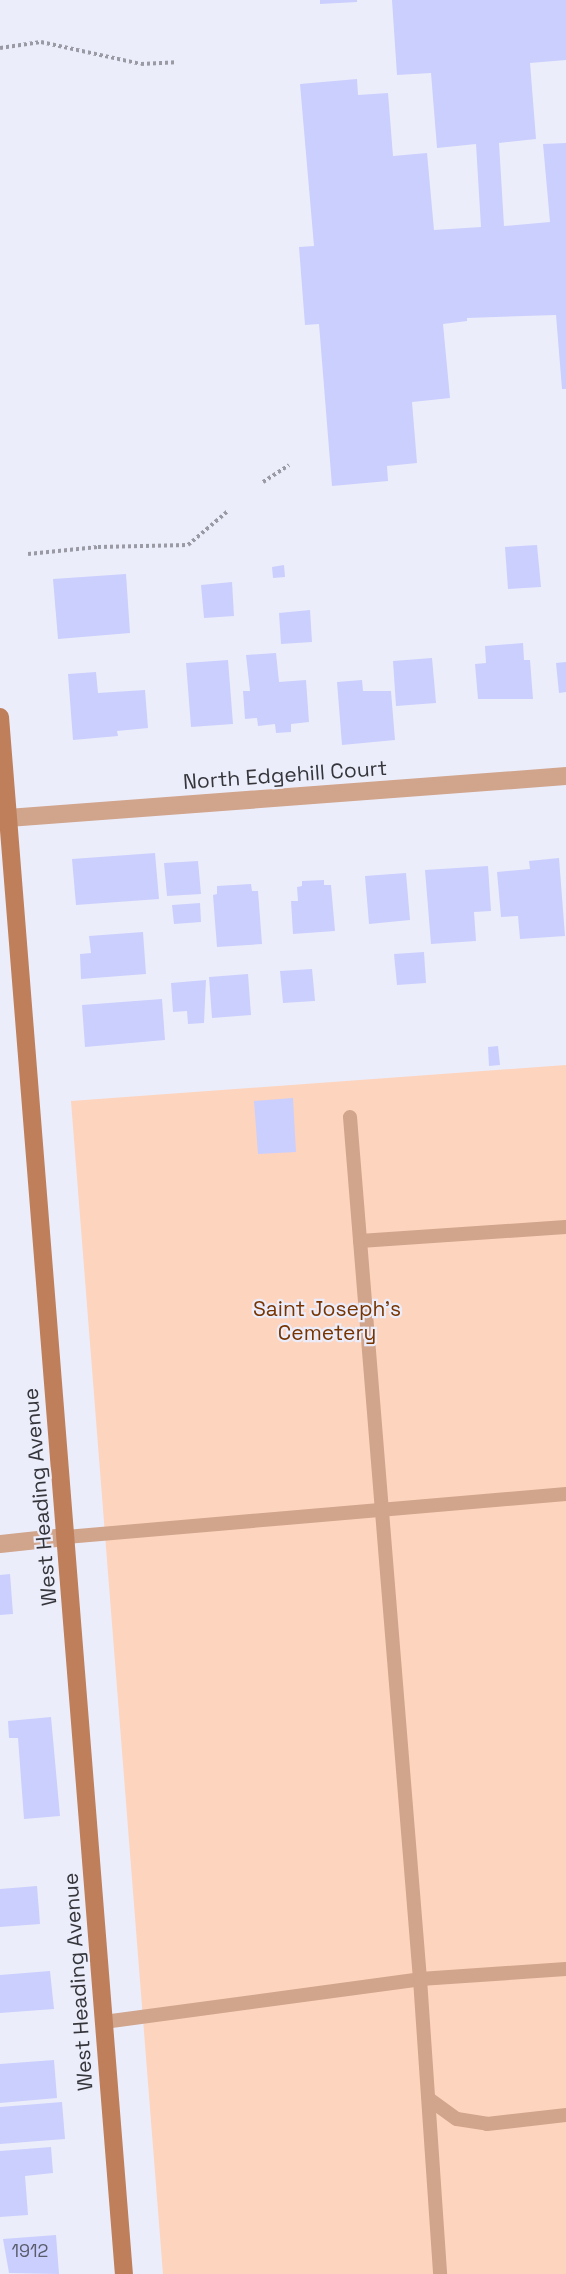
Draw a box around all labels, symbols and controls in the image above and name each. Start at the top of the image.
street label: North Edgehill Court [182,755,388,795]
park label: Saint Joseph's Cemetery [253,1296,401,1346]
street label: West Heading Avenue [18,1387,62,1607]
street label: West Heading Avenue [58,1872,98,2092]
house number: 1912 [12,2240,48,2262]

